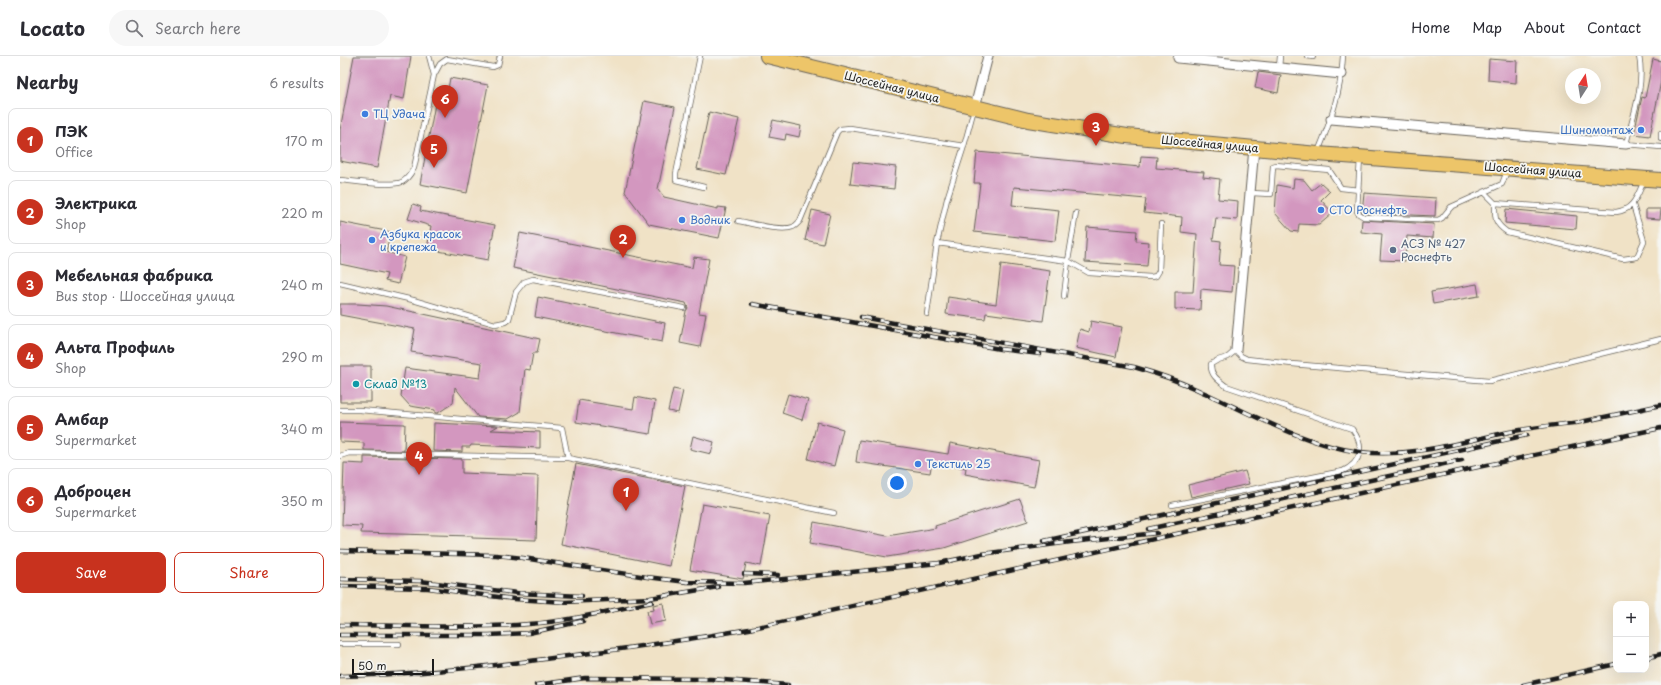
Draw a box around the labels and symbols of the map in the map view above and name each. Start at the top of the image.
street label: Шоссейная улица [843,66,942,107]
north arrow [1565,68,1601,104]
pin: 6 [432,85,458,118]
place label: ТЦ Удача [373,105,425,122]
marker: ТЦ Удача [360,109,370,119]
pin: 3 [1083,113,1109,146]
place label: Шиномонтаж [1560,121,1633,138]
marker: Шиномонтаж [1636,125,1646,135]
street label: Шоссейная улица [1161,131,1259,156]
pin: 5 [421,135,447,168]
street label: Шоссейная улица [1484,158,1582,181]
place label: СТО Роснефть [1329,201,1407,218]
marker: СТО Роснефть [1316,205,1326,215]
place label: Водник [690,211,731,228]
marker: Водник [677,215,687,225]
place label: Азбука красок и крепежа [380,225,462,255]
pin: 2 [610,225,636,258]
marker: Азбука красок и крепежа [367,235,377,245]
place label: АСЗ № 427 Роснефть [1401,235,1465,265]
marker: АСЗ № 427 Роснефть [1388,245,1398,255]
place label: Склад №13 [364,375,427,392]
marker: Склад №13 [351,379,361,389]
pin: 4 [406,442,432,475]
place label: Текстиль 25 [926,455,991,472]
marker: Текстиль 25 [913,459,923,469]
your location [887,473,907,493]
pin: 1 [613,478,639,511]
scale bar [352,657,434,676]

